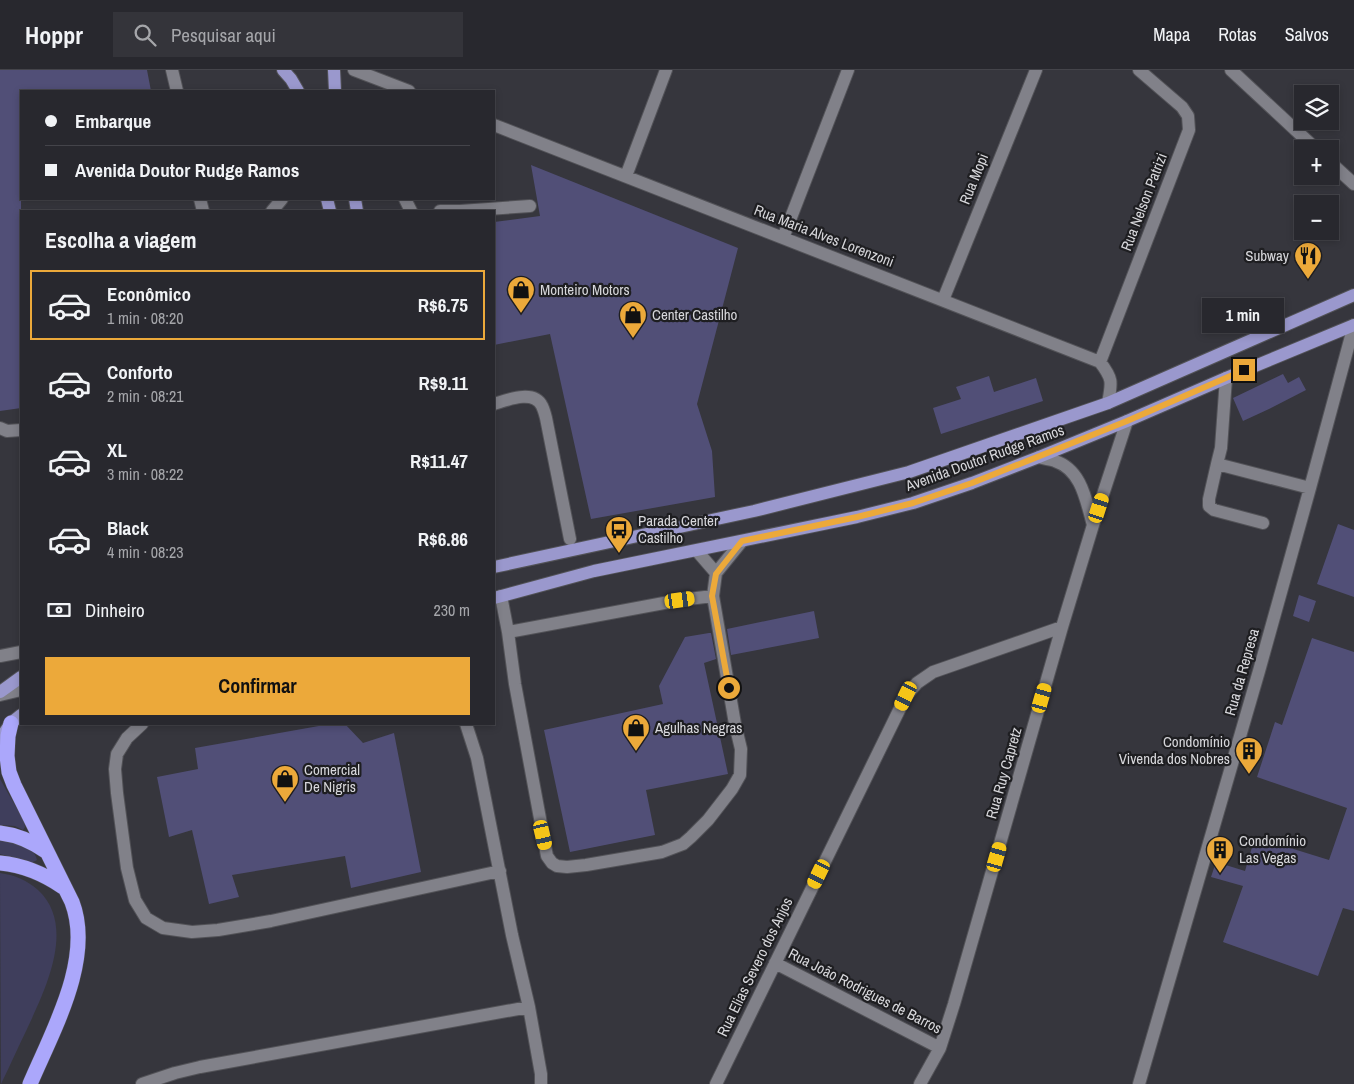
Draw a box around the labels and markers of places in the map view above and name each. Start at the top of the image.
restaurant icon: Subway [1293,241,1323,280]
place label: Subway [1245,245,1290,266]
shop icon: Monteiro Motors [506,275,536,314]
place label: Monteiro Motors [540,279,630,300]
shop icon: Center Castilho [618,300,648,339]
place label: Center Castilho [652,304,738,325]
place label: Parada Center Castilho [638,510,718,548]
bus stop icon: Parada Center Castilho [604,515,634,554]
shop icon: Agulhas Negras [621,713,651,752]
place label: Agulhas Negras [654,717,743,738]
place label: Condomínio Vivenda dos Nobres [1119,731,1230,769]
building icon: Condomínio Vivenda dos Nobres [1234,736,1264,775]
place label: Comercial De Nigris [304,759,360,797]
shop icon: Comercial De Nigris [270,764,300,803]
place label: Condomínio Las Vegas [1239,830,1306,868]
building icon: Condomínio Las Vegas [1205,835,1235,874]

